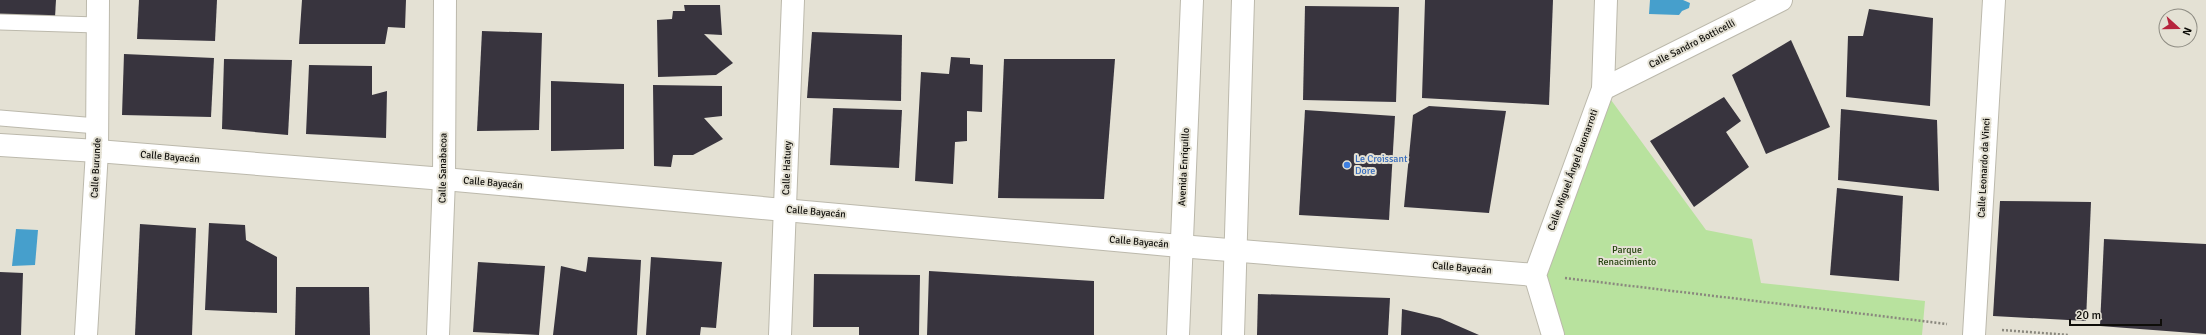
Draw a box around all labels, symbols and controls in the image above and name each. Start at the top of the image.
north arrow [2158,8,2198,48]
street label: Calle Sandro Botticelli [1647,17,1737,71]
text: N [2179,26,2194,37]
street label: Calle Miguel Ángel Buonarroti [1544,107,1601,232]
street label: Calle Leonardo da Vinci [1975,118,1993,218]
street label: Avenida Enriquillo [1176,128,1192,206]
street label: Calle Sanabacoa [436,133,450,203]
street label: Calle Burunde [88,138,104,198]
street label: Calle Hatuey [780,140,794,195]
street label: Calle Bayacán [140,148,200,166]
place label: Le Croissant Dore [1355,153,1408,177]
marker: Le Croissant Dore [1342,160,1352,170]
street label: Calle Bayacán [463,174,523,192]
street label: Calle Bayacán [786,203,846,221]
street label: Calle Bayacán [1109,233,1169,251]
park label: Parque Renacimiento [1598,244,1656,268]
street label: Calle Bayacán [1432,259,1492,277]
scale bar [2070,301,2161,327]
text: 20 m [2076,308,2101,323]

